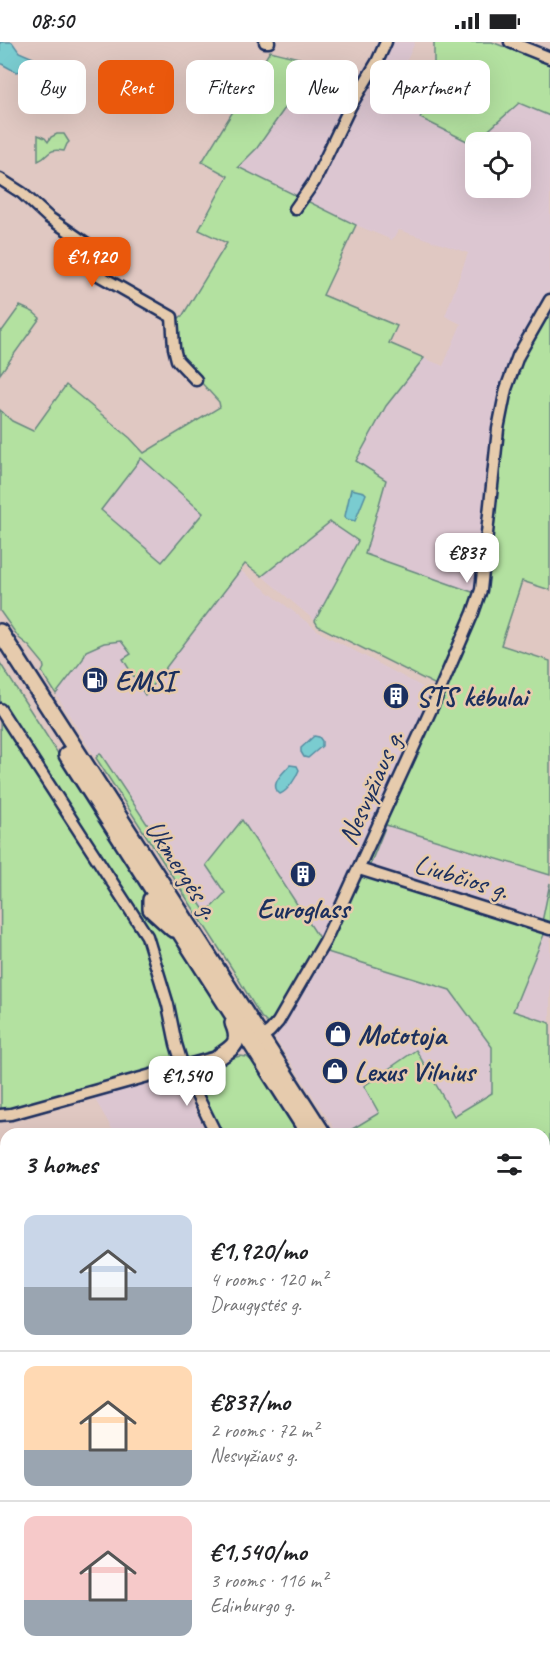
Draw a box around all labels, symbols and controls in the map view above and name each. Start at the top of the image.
text: 08:50 [30,7,74,35]
chip: Buy [18,60,86,114]
chip: Rent [98,60,174,114]
chip: Filters [186,60,274,114]
chip: New [286,60,358,114]
chip: Apartment [370,60,490,114]
map controls [465,132,531,198]
button: locate [465,132,531,198]
pin: €1,920 [43,237,141,288]
text: €1,920 [68,244,116,269]
pin: €837 [431,533,503,584]
text: €837 [449,540,485,565]
place label: EMSI [115,663,180,698]
fuel station icon: EMSI [80,665,110,695]
place label: STS kėbulai [416,679,531,714]
building icon: STS kėbulai [381,681,411,711]
street label: Nesvyžiaus g. [330,724,411,850]
street label: Ukmergės g. [138,813,228,926]
street label: Liubčios g. [410,846,514,908]
building icon: Euroglass [288,859,318,889]
place label: Euroglass [257,891,352,926]
place label: Mototoja [358,1017,448,1052]
shop icon: Mototoja [323,1019,353,1049]
place label: Lexus Vilnius [354,1054,478,1089]
pin: €1,540 [138,1056,236,1107]
shop icon: Lexus Vilnius [320,1056,350,1086]
text: €1,540 [163,1063,211,1088]
text: 3 homes [24,1148,97,1181]
icon: filters [493,1148,526,1181]
text: €1,920/mo [210,1234,307,1267]
icon: home [72,1239,144,1311]
text: 4 rooms · 120 m² [210,1267,327,1292]
text: Draugystės g. [210,1292,302,1317]
text: €837/mo [210,1385,290,1418]
icon: home [72,1390,144,1462]
text: 2 rooms · 72 m² [210,1418,318,1443]
text: Nesvyžiaus g. [210,1443,297,1468]
text: €1,540/mo [210,1535,307,1568]
icon: home [72,1540,144,1612]
text: 3 rooms · 116 m² [210,1568,327,1593]
text: Edinburgo g. [210,1593,295,1618]

